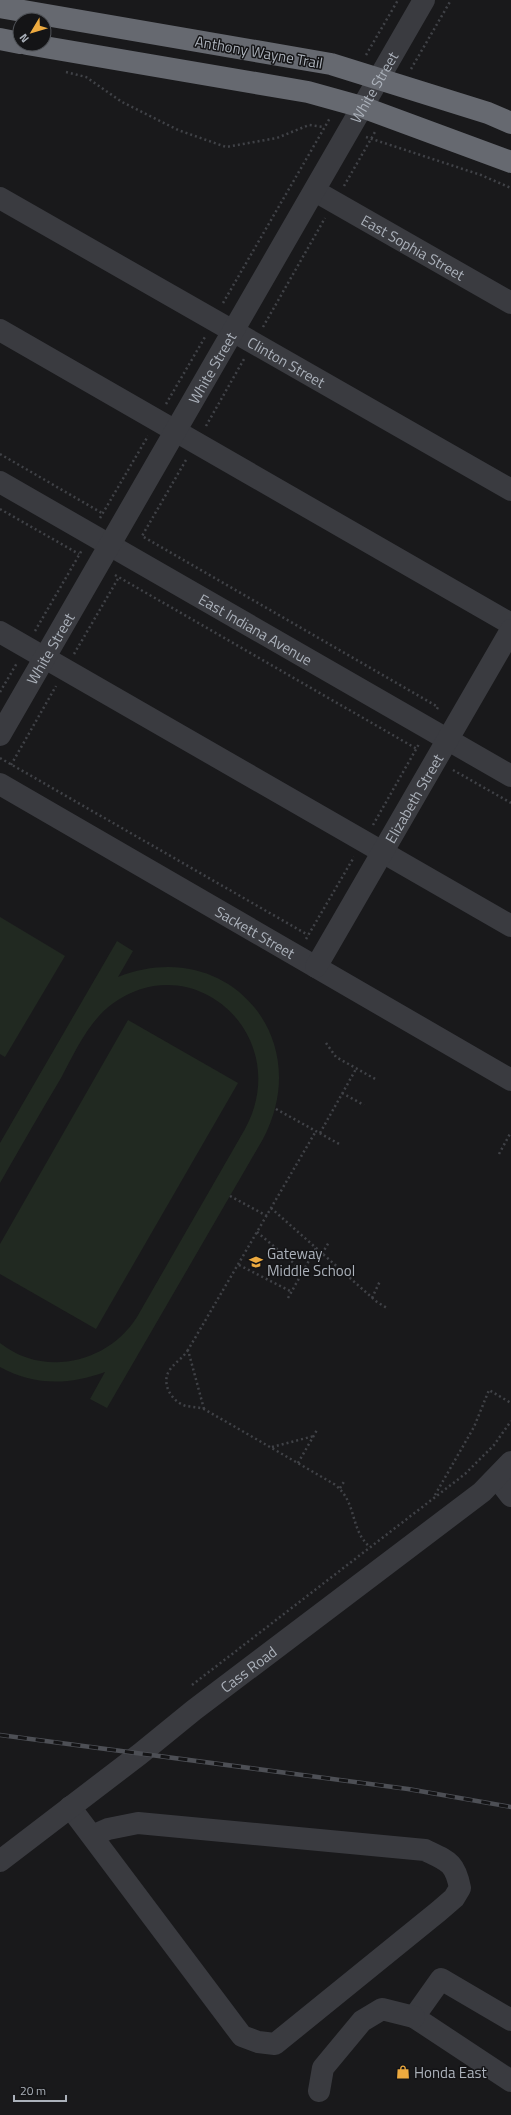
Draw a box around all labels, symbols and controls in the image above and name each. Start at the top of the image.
north arrow [12,12,52,52]
street label: Anthony Wayne Trail [193,29,325,75]
text: N [15,30,33,46]
street label: White Street [344,46,404,127]
street label: East Sophia Street [357,208,470,286]
street label: White Street [182,327,242,408]
street label: Clinton Street [243,330,330,393]
street label: East Indiana Avenue [195,587,317,671]
street label: White Street [20,608,80,689]
street label: Elizabeth Street [379,748,449,847]
street label: Sackett Street [211,900,300,965]
place label: Gateway Middle School [267,1242,355,1282]
school or university icon: Gateway Middle School [248,1254,264,1270]
street label: Cass Road [215,1640,281,1698]
place label: Honda East [414,2061,488,2084]
shop icon: Honda East [395,2064,411,2080]
scale bar [14,2077,66,2103]
text: 20 m [20,2081,46,2100]

